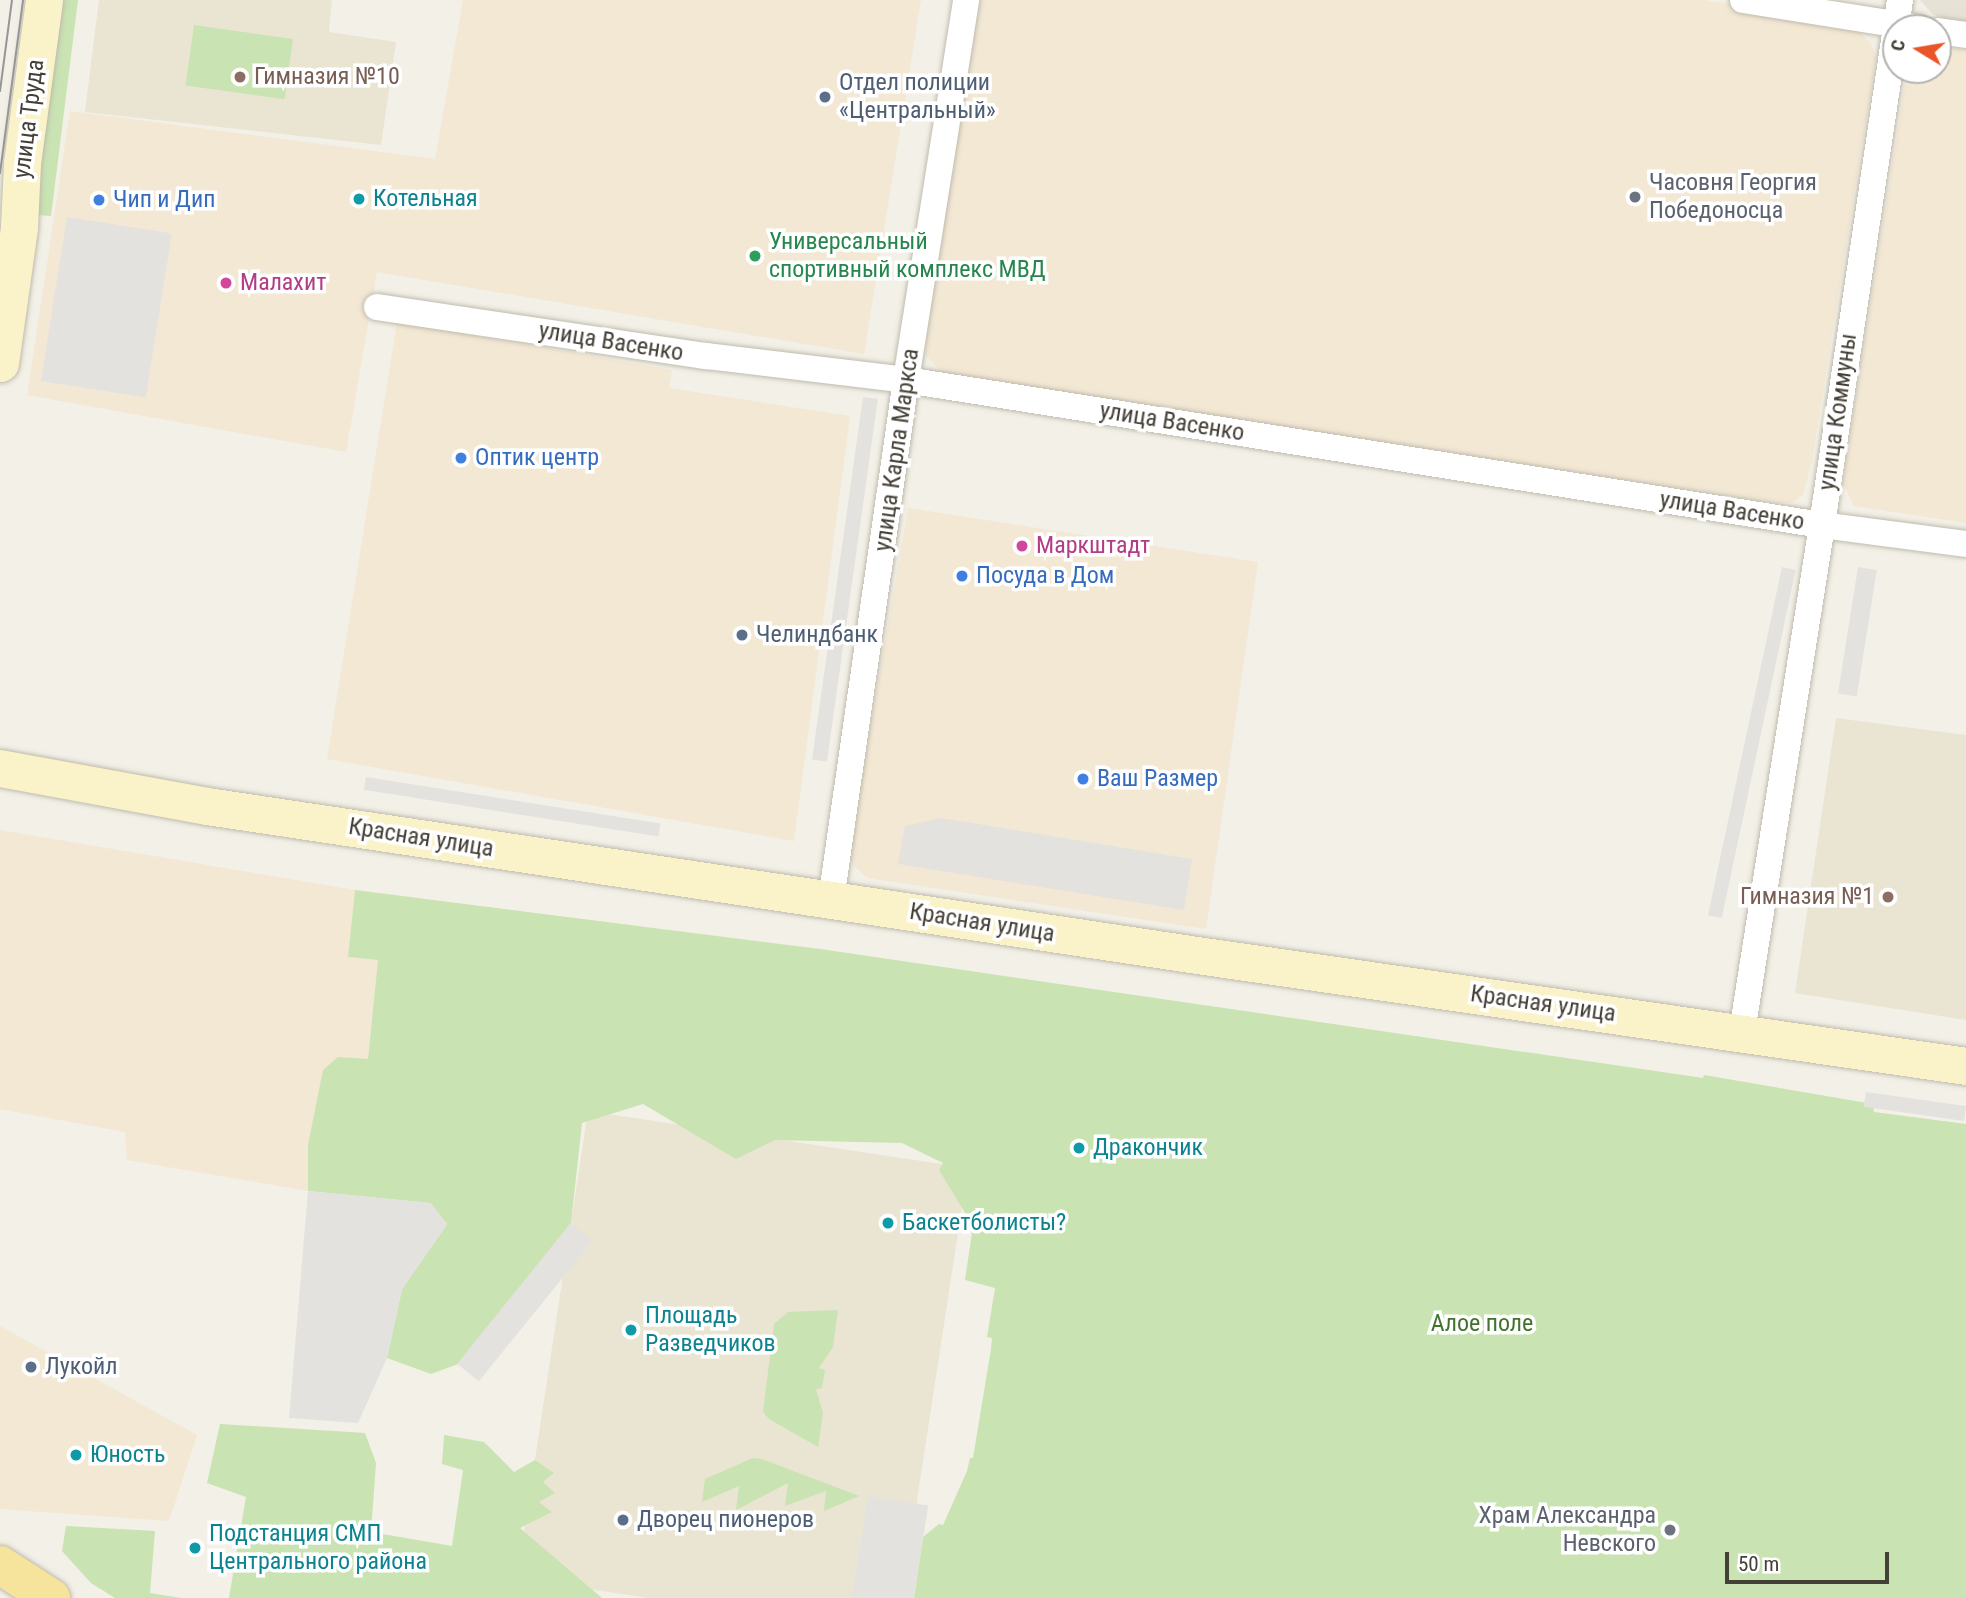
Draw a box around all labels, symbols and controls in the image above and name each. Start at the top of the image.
north arrow [1882,14,1952,84]
text: С [1886,38,1910,53]
street label: улица Труда [7,58,51,180]
place label: Гимназия №10 [254,63,400,91]
marker: Гимназия №10 [232,69,248,85]
place label: Отдел полиции «Центральный» [839,69,996,125]
marker: Отдел полиции «Центральный» [817,89,833,105]
place label: Часовня Георгия Победоносца [1649,169,1817,225]
place label: Котельная [373,185,477,213]
place label: Чип и Дип [113,186,215,214]
marker: Часовня Георгия Победоносца [1627,189,1643,205]
marker: Котельная [351,191,367,207]
marker: Чип и Дип [91,192,107,208]
place label: Универсальный спортивный комплекс МВД [769,228,1046,284]
marker: Универсальный спортивный комплекс МВД [747,248,763,264]
place label: Малахит [240,269,326,297]
marker: Малахит [218,275,234,291]
street label: улица Васенко [537,316,685,368]
street label: улица Коммуны [1813,332,1863,492]
street label: улица Карла Маркса [868,347,926,553]
street label: улица Васенко [1098,396,1246,448]
place label: Оптик центр [475,444,599,472]
marker: Оптик центр [453,450,469,466]
street label: улица Васенко [1658,485,1806,537]
place label: Маркштадт [1036,532,1150,560]
marker: Маркштадт [1014,538,1030,554]
place label: Посуда в Дом [976,562,1114,590]
marker: Посуда в Дом [954,568,970,584]
place label: Челиндбанк [756,621,878,649]
marker: Челиндбанк [734,627,750,643]
place label: Ваш Размер [1097,765,1218,793]
marker: Ваш Размер [1075,771,1091,787]
street label: Красная улица [346,812,496,864]
place label: Гимназия №1 [1740,883,1874,911]
marker: Гимназия №1 [1880,889,1896,905]
street label: Красная улица [907,897,1057,949]
street label: Красная улица [1468,980,1618,1028]
place label: Дракончик [1093,1134,1203,1162]
marker: Дракончик [1071,1140,1087,1156]
place label: Баскетболисты? [902,1209,1066,1237]
marker: Баскетболисты? [880,1215,896,1231]
place label: Площадь Разведчиков [645,1302,776,1358]
park label: Алое поле [1431,1310,1533,1338]
marker: Площадь Разведчиков [623,1322,639,1338]
place label: Лукойл [45,1353,118,1381]
marker: Лукойл [23,1359,39,1375]
place label: Юность [90,1441,165,1469]
marker: Юность [68,1447,84,1463]
place label: Храм Александра Невского [1479,1502,1656,1558]
place label: Дворец пионеров [637,1506,814,1534]
marker: Дворец пионеров [615,1512,631,1528]
place label: Подстанция СМП Центрального района [209,1520,427,1576]
marker: Храм Александра Невского [1662,1522,1678,1538]
scale bar [1728,1538,1892,1582]
marker: Подстанция СМП Центрального района [187,1540,203,1556]
text: 50 m [1738,1552,1779,1576]

